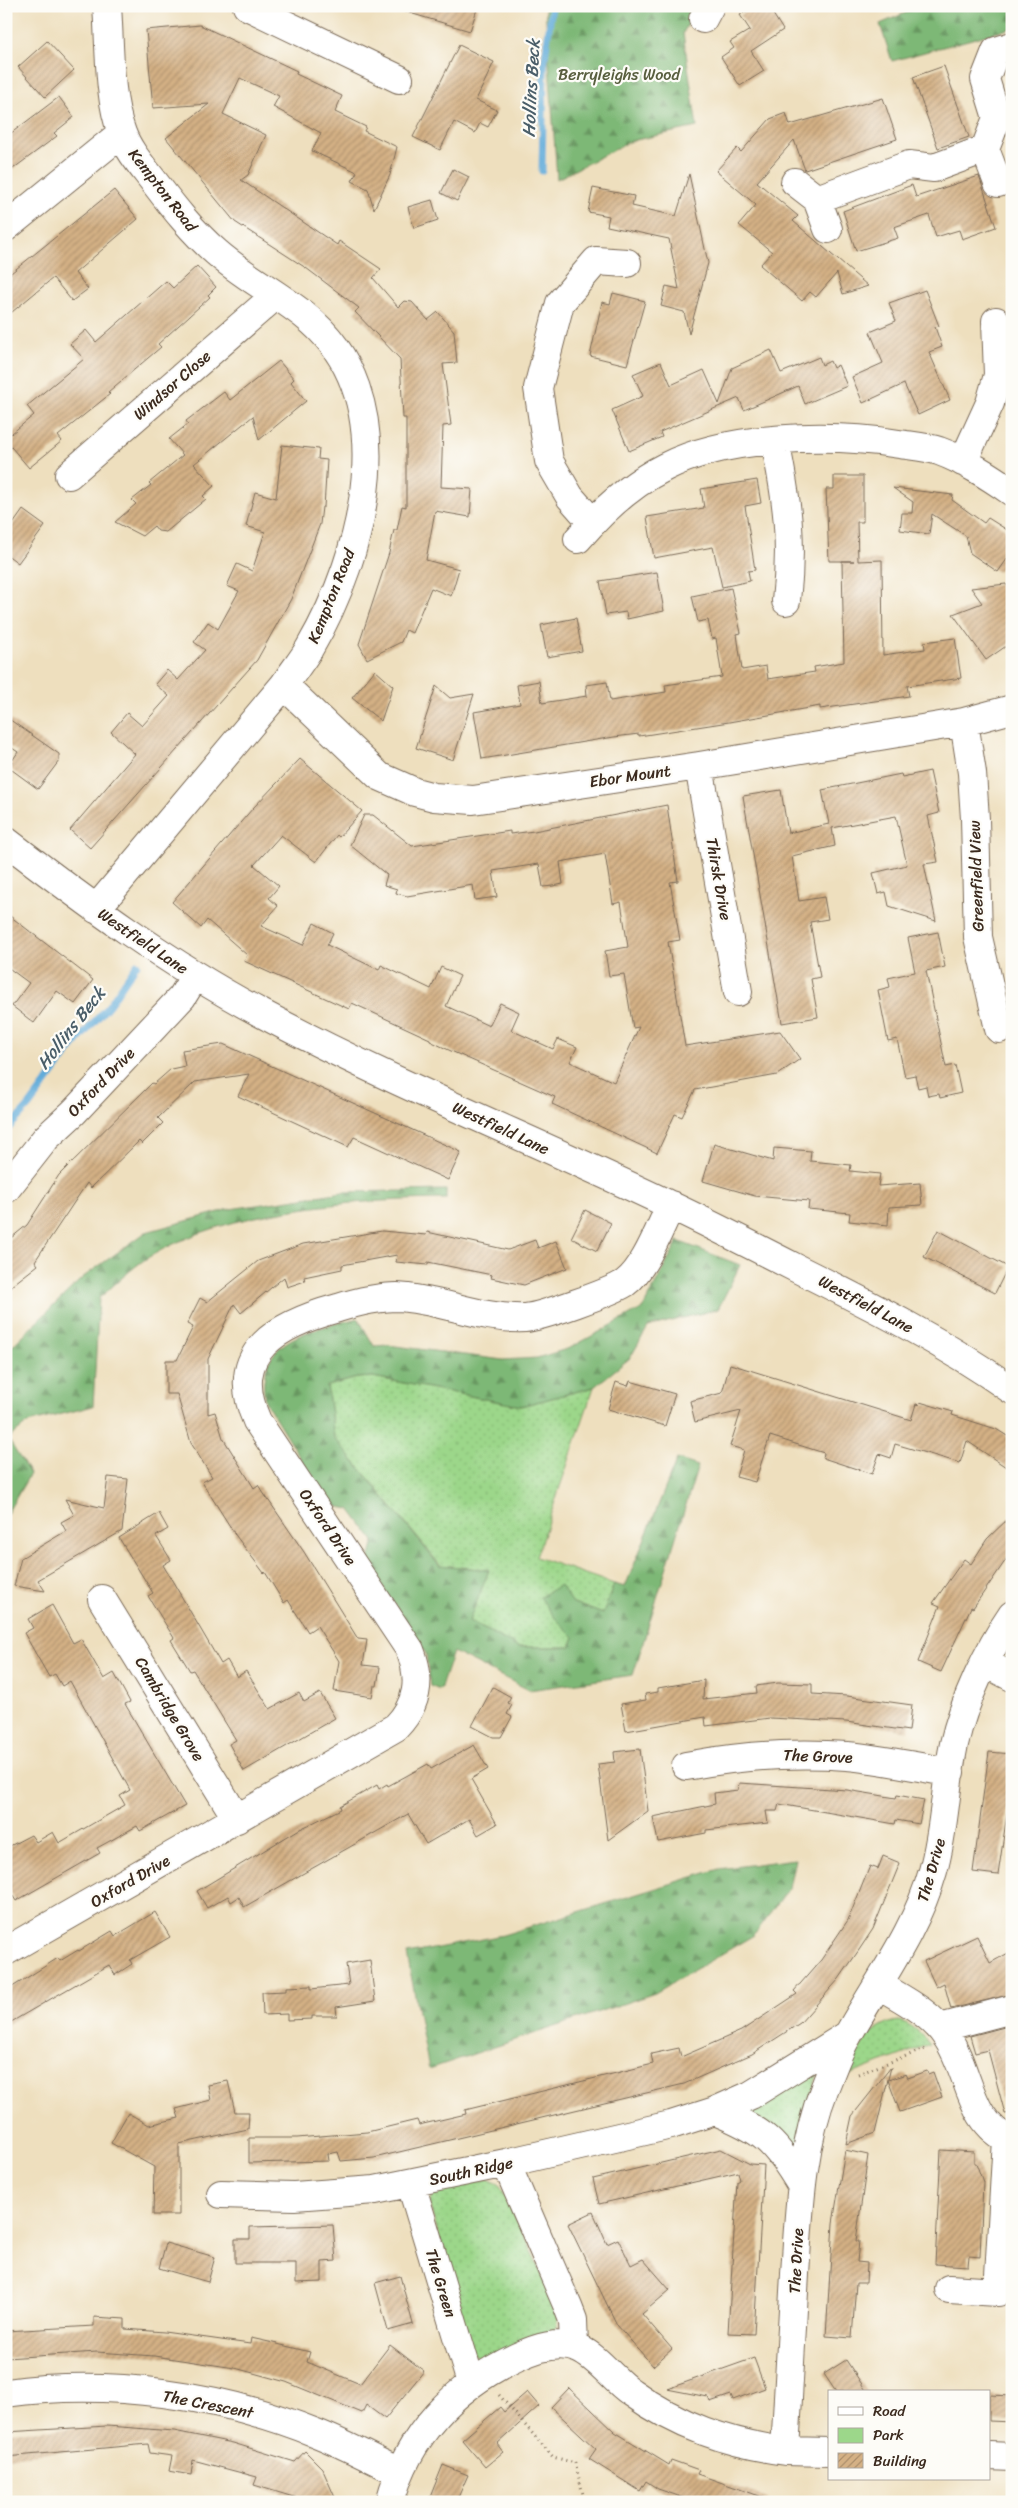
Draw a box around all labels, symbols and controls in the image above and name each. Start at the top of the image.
water label: Hollins Beck [512,37,550,138]
park label: Berryleighs Wood [558,60,681,89]
street label: Kempton Road [121,142,206,240]
street label: Windsor Close [126,342,218,428]
street label: Kempton Road [299,543,364,648]
street label: Ebor Mount [587,756,673,796]
street label: Greenfield View [960,820,992,932]
street label: Thirsk Drive [697,835,741,923]
street label: Westfield Lane [92,900,194,982]
water label: Hollins Beck [28,978,115,1077]
street label: Oxford Drive [60,1040,142,1124]
street label: Westfield Lane [448,1093,554,1163]
street label: Westfield Lane [813,1267,919,1341]
street label: Oxford Drive [291,1482,365,1572]
street label: Cambridge Grove [127,1651,213,1767]
street label: The Grove [783,1740,854,1772]
street label: The Drive [908,1834,954,1905]
street label: Oxford Drive [84,1846,176,1916]
street label: South Ridge [426,2148,516,2194]
street label: The Drive [780,2227,812,2294]
street label: The Green [417,2245,465,2321]
street label: The Crescent [160,2381,256,2427]
legend [828,2390,990,2480]
text: Road [873,2398,906,2424]
text: Park [873,2422,904,2448]
text: Building [873,2448,927,2474]

